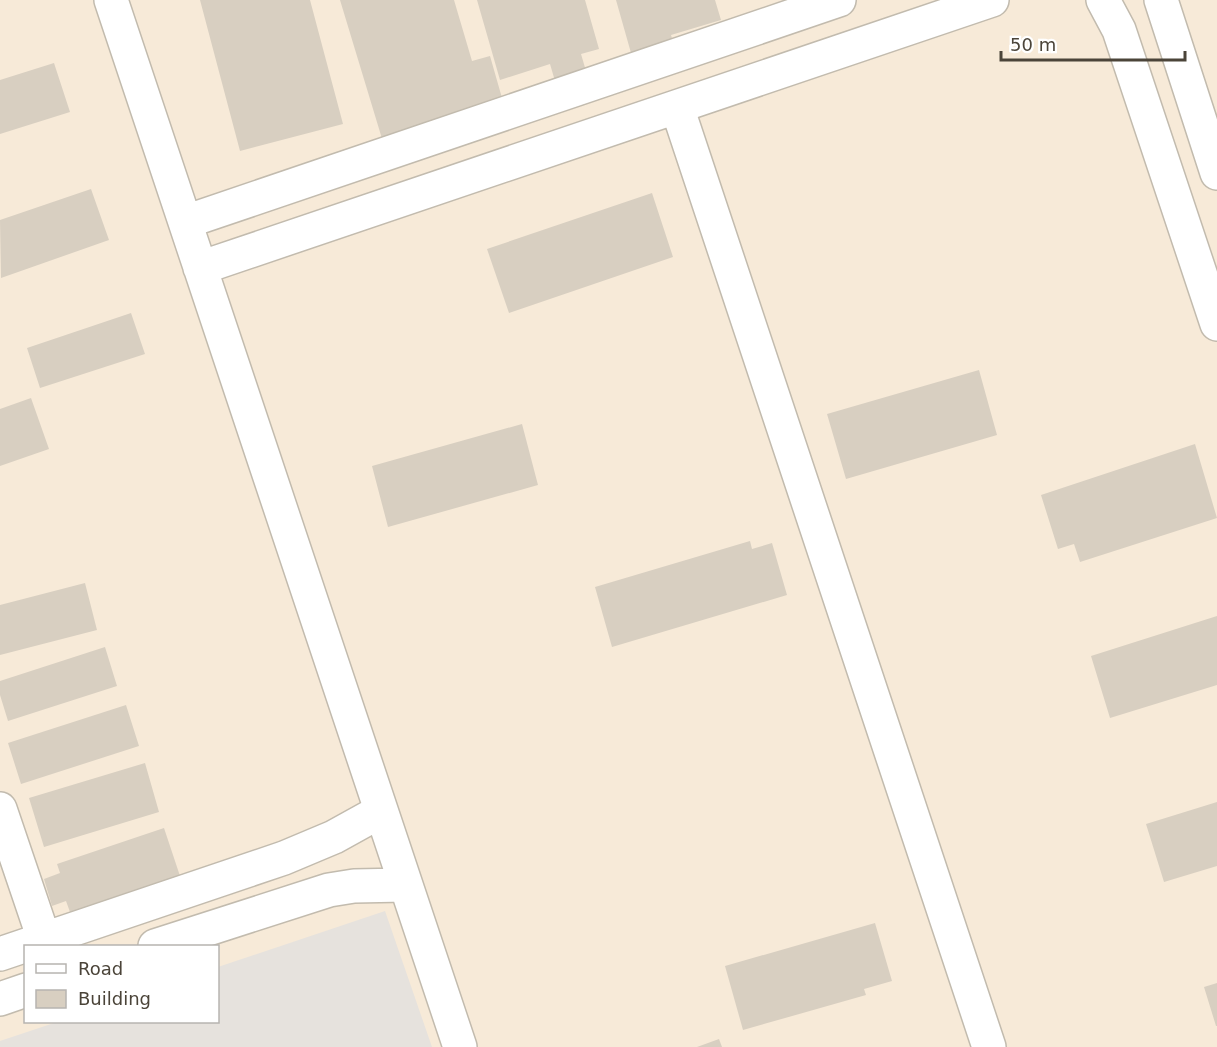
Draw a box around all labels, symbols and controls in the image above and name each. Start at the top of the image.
scale bar [1001,24,1186,62]
text: 50 m [1010,34,1056,55]
legend [24,945,219,1023]
text: Road [78,958,123,979]
text: Building [78,988,151,1009]

